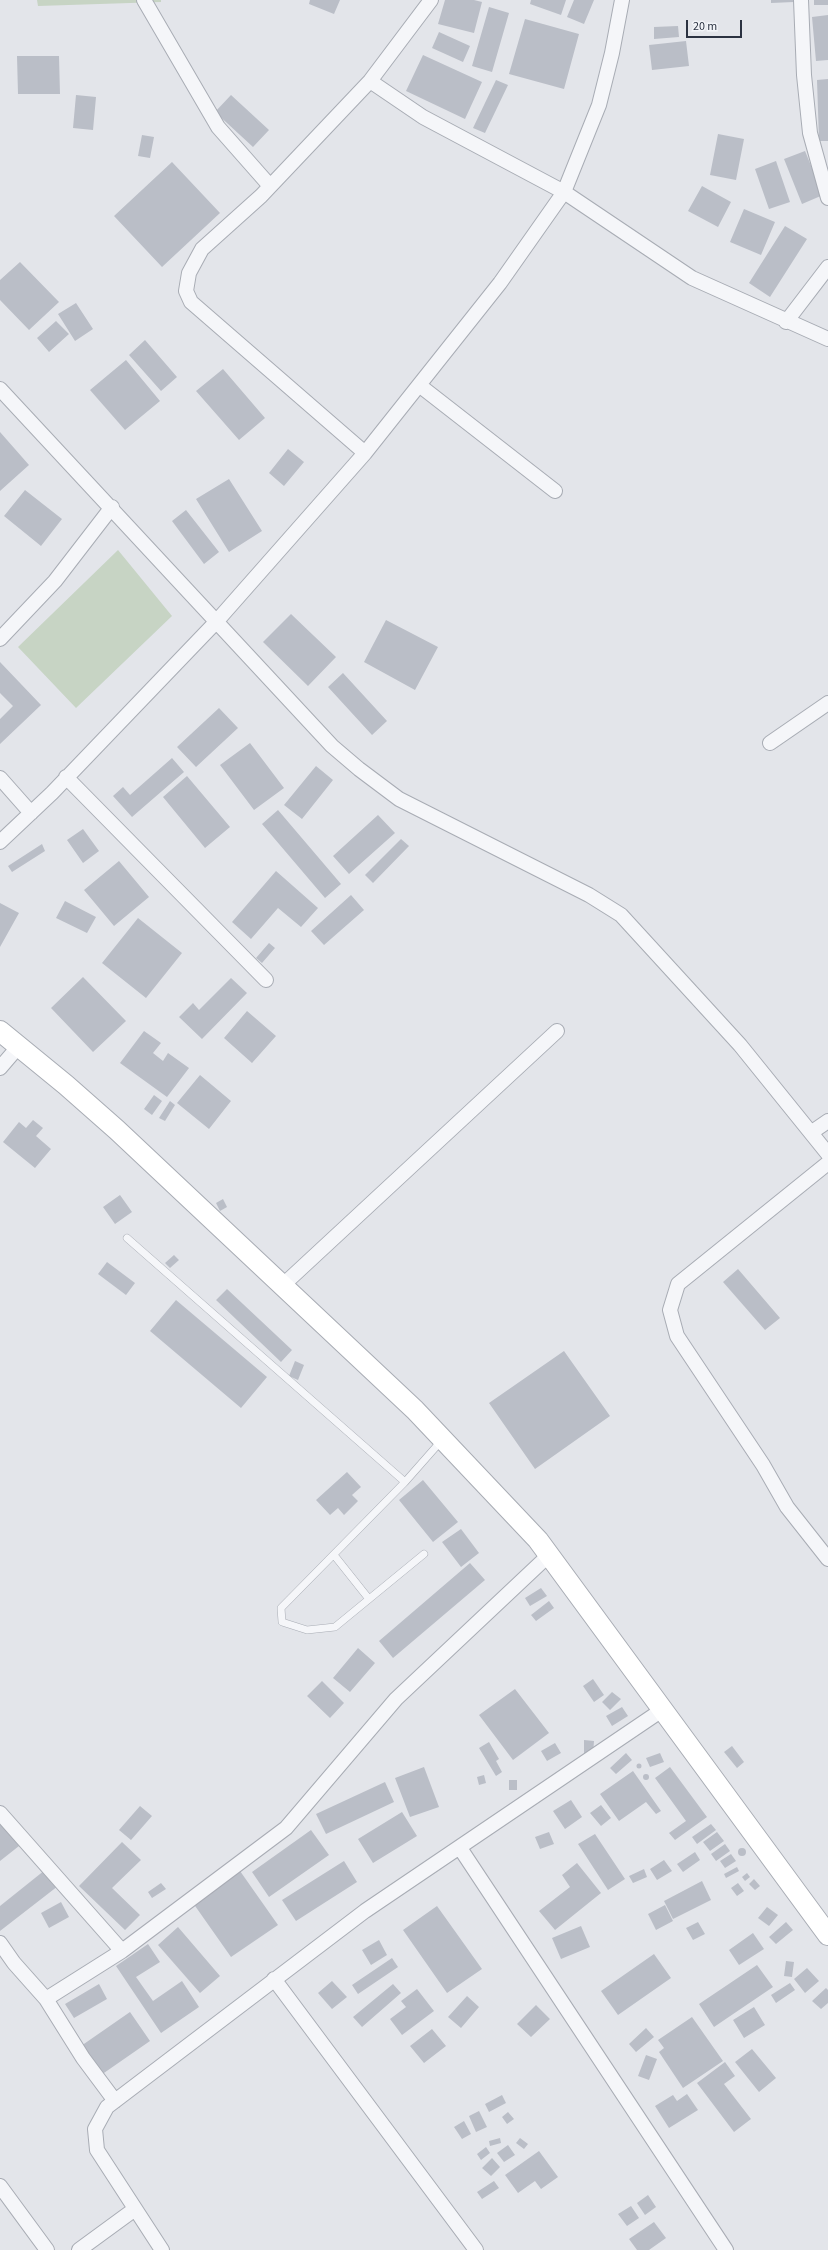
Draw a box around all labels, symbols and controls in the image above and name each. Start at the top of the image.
scale bar [688,12,744,38]
text: 20 m [693,18,717,35]

